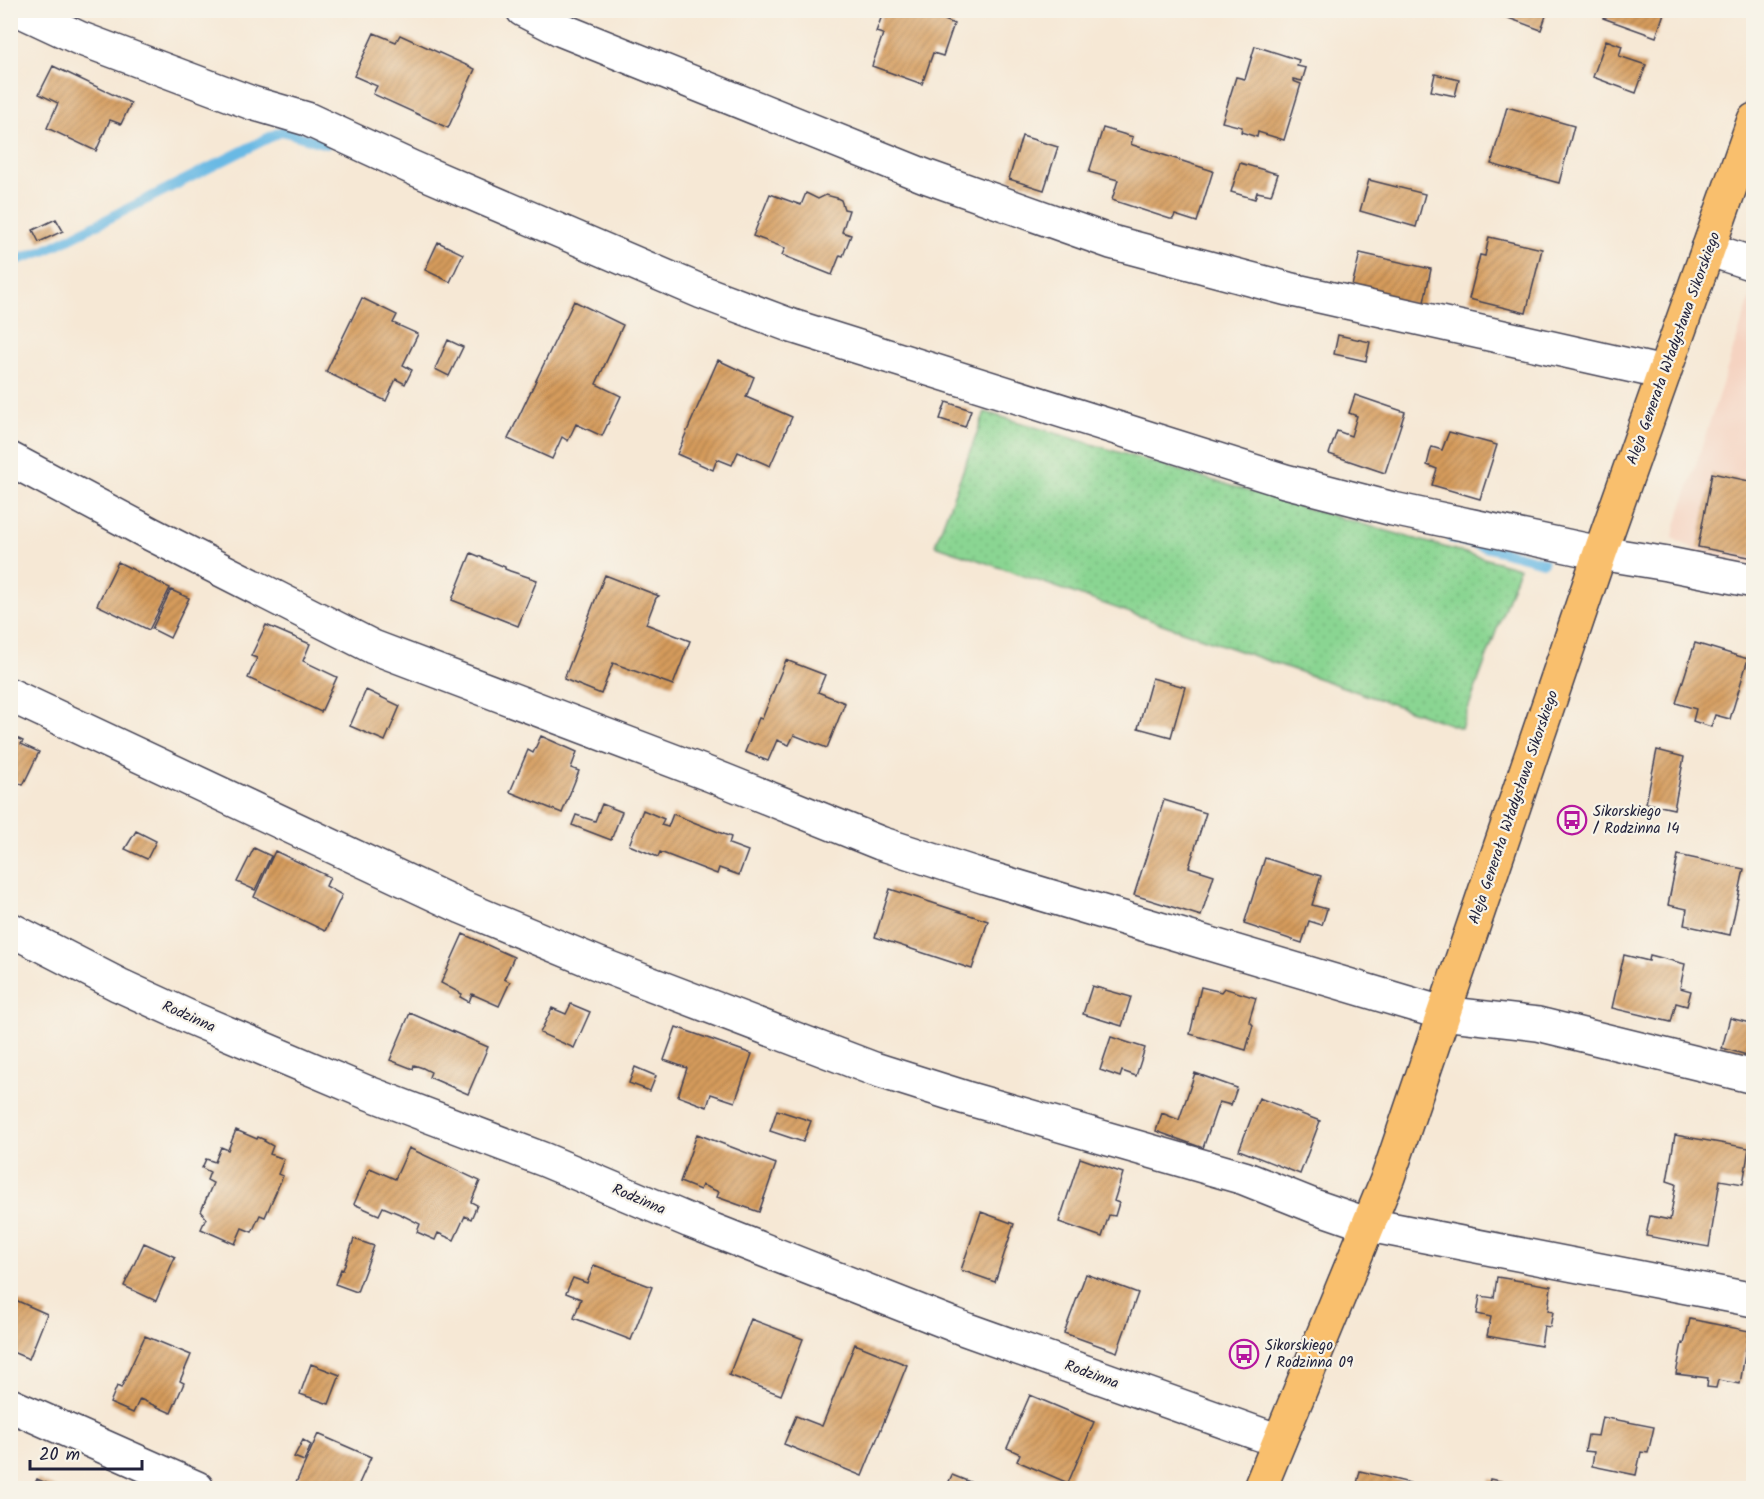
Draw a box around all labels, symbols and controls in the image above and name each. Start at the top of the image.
street label: Aleja Generała Władysława Sikorskiego [1621,228,1727,468]
street label: Aleja Generała Władysława Sikorskiego [1463,687,1565,928]
place label: Sikorskiego / Rodzinna 14 [1593,800,1680,841]
bus stop icon: Sikorskiego / Rodzinna 14 [1556,804,1588,836]
street label: Rodzinna [158,995,219,1039]
street label: Rodzinna [608,1178,669,1222]
place label: Sikorskiego / Rodzinna 09 [1265,1334,1354,1375]
bus stop icon: Sikorskiego / Rodzinna 09 [1228,1338,1260,1370]
street label: Rodzinna [1061,1354,1122,1396]
scale bar [30,1433,142,1471]
text: 20 m [39,1441,80,1470]

